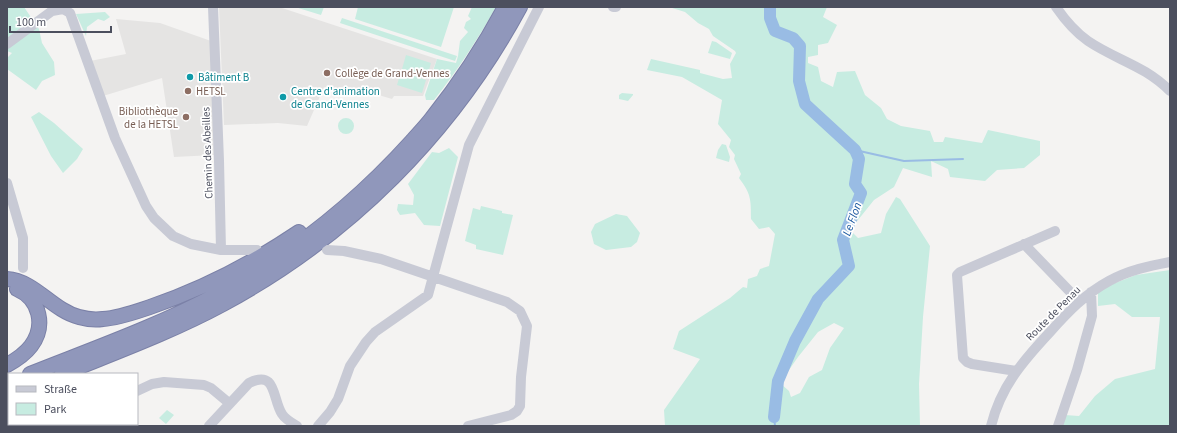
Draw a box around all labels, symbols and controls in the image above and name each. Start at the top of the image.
scale bar [10,8,111,34]
text: 100 m [16,14,46,31]
place label: Collège de Grand-Vennes [335,66,450,81]
marker: Collège de Grand-Vennes [322,68,332,78]
place label: Bâtiment B [198,70,250,85]
marker: Bâtiment B [185,72,195,82]
place label: HETSL [196,84,226,99]
place label: Centre d'animation de Grand-Vennes [291,84,380,112]
marker: HETSL [183,86,193,96]
marker: Centre d'animation de Grand-Vennes [278,92,288,102]
place label: Bibliothèque de la HETSL [119,104,179,132]
street label: Chemin des Abeilles [198,106,217,199]
marker: Bibliothèque de la HETSL [181,112,191,122]
water label: Le Flon [839,200,866,238]
street label: Route de Penau [1023,283,1084,344]
legend [8,373,138,425]
text: Straße [44,381,77,398]
text: Park [44,401,66,418]

